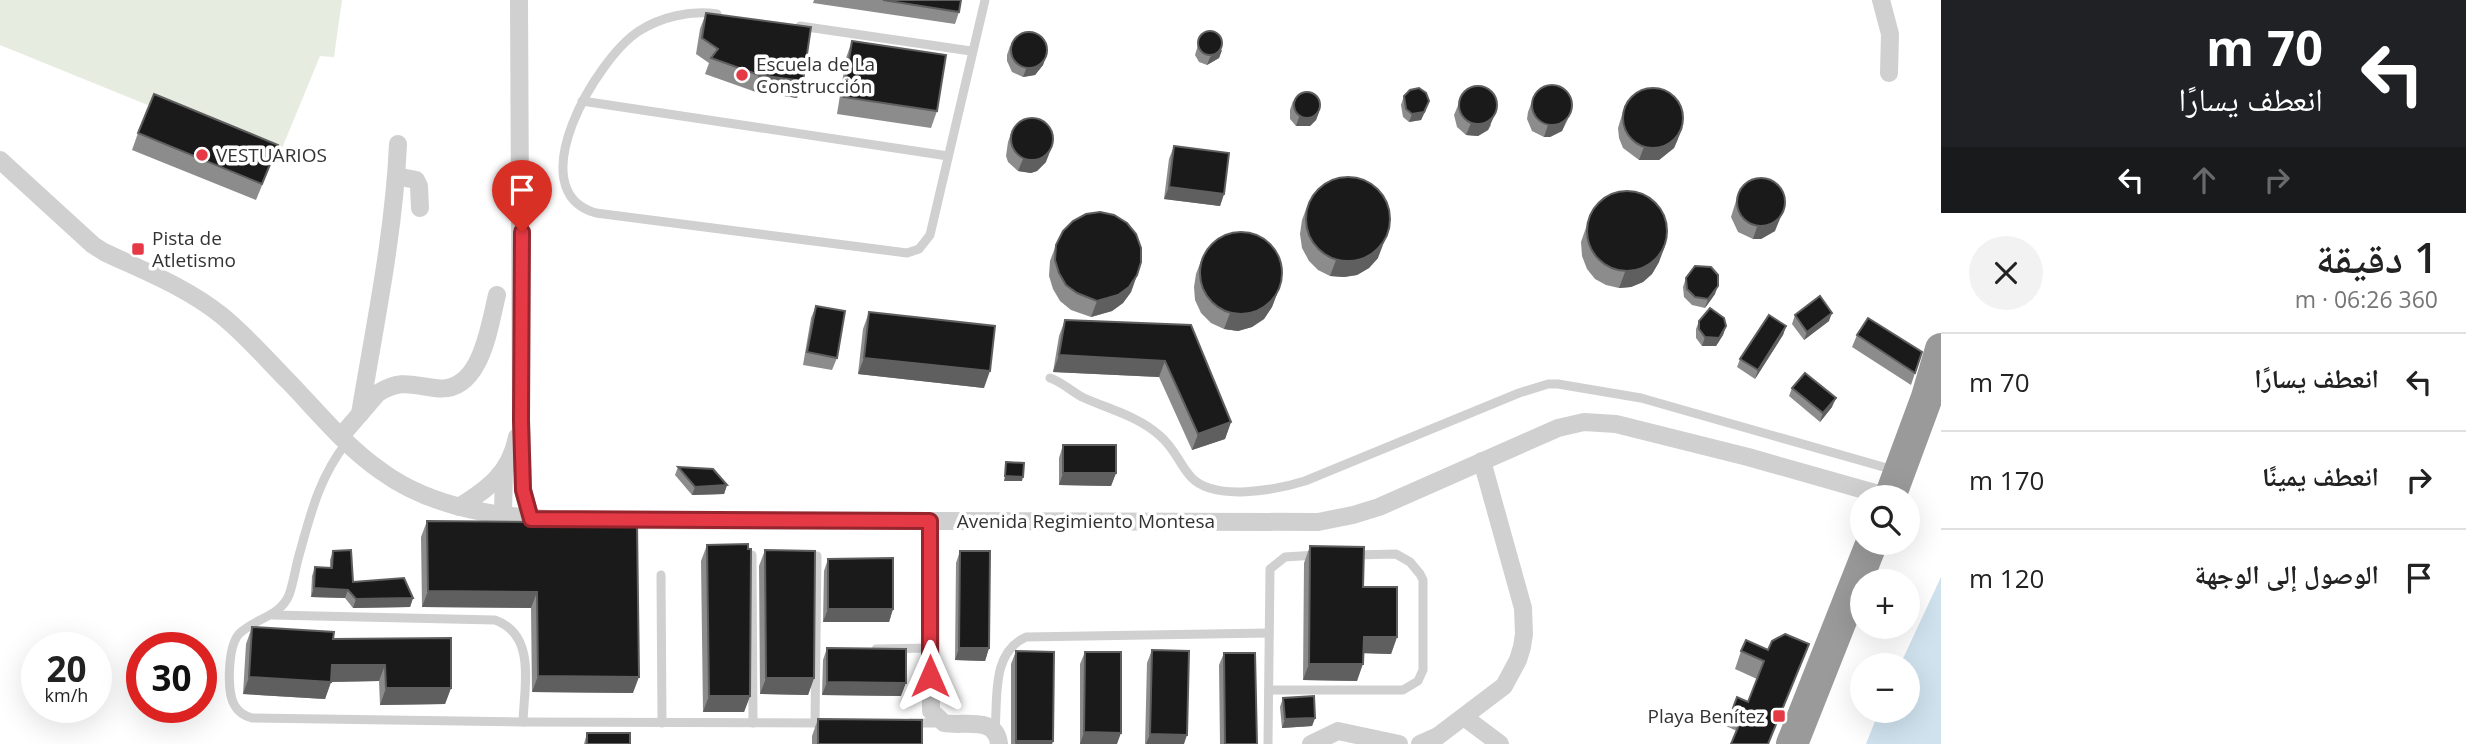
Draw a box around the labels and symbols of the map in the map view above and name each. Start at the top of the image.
place label: Escuela de La Construcción [756,51,875,99]
marker: Escuela de La Construcción [734,67,750,83]
place label: VESTUARIOS [216,142,327,168]
marker: VESTUARIOS [194,147,210,163]
pin [492,160,552,232]
place label: Pista de Atletismo [152,225,236,273]
marker: Pista de Atletismo [130,241,146,257]
street label: Avenida Regimiento Montesa [957,508,1215,534]
speed limit sign: 30 [126,632,217,723]
position arrow [893,639,967,713]
place label: Playa Benítez [1647,703,1765,729]
marker: Playa Benítez [1771,708,1787,724]

